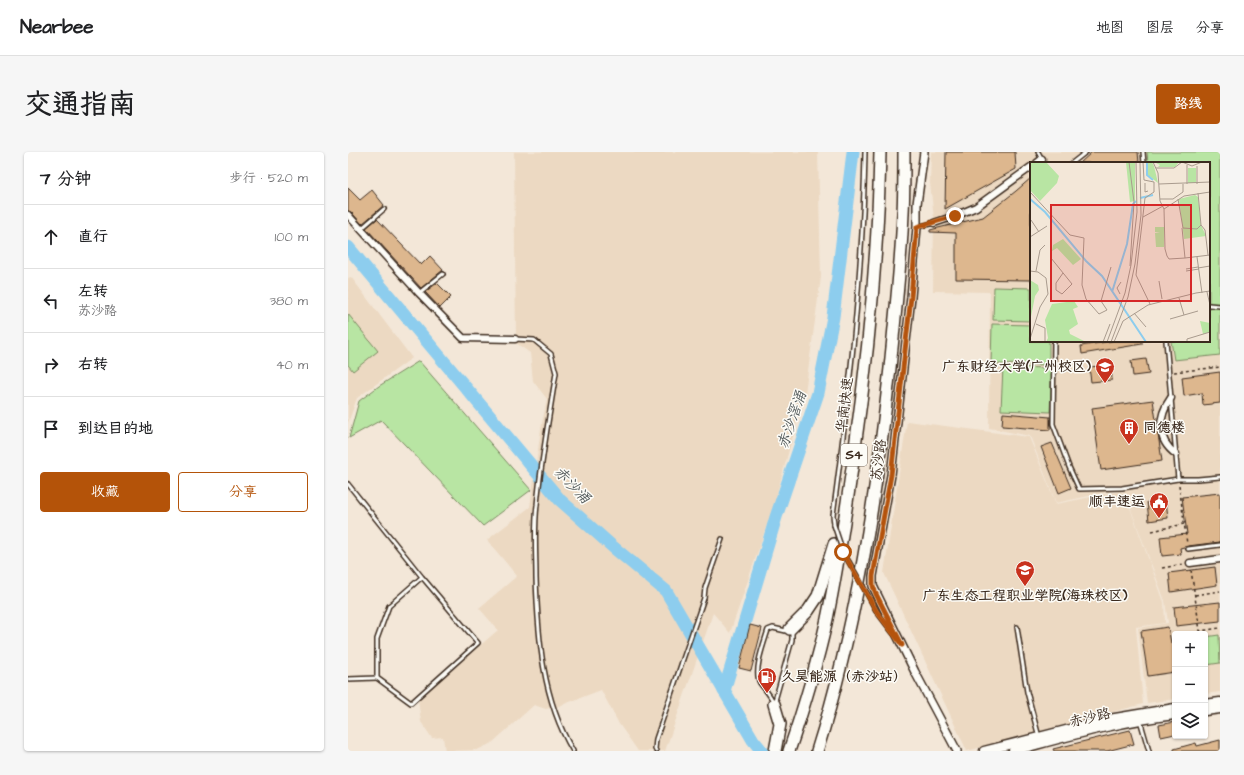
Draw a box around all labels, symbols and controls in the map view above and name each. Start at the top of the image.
text: Nearbee [20,14,94,41]
text: 地图 [1096,18,1124,38]
text: 图层 [1146,18,1174,38]
text: 分享 [1196,18,1224,38]
button: 路线 [1156,84,1220,124]
text: 交通指南 [24,85,136,124]
inset map [1030,162,1210,342]
text: 7 分钟 [40,167,91,191]
text: 步行 · 520 m [230,169,308,187]
route end [946,207,964,225]
icon: ahead [40,226,62,248]
text: 直行 [78,226,108,247]
text: 100 m [275,228,308,246]
text: 左转 [78,281,108,302]
icon: left [40,290,62,312]
text: 380 m [269,292,308,310]
text: 苏沙路 [78,302,117,320]
icon: right [40,354,62,376]
text: 右转 [78,354,108,375]
text: 40 m [276,356,308,374]
school or university icon: 广东财经大学(广州校区) [1094,356,1116,384]
place label: 广东财经大学(广州校区) [942,357,1091,377]
street label: 华南快速 [832,376,858,434]
water label: 赤沙滘涌 [772,387,812,452]
building icon: 同德楼 [1118,417,1140,445]
icon: arrive [40,418,62,440]
text: 到达目的地 [78,418,153,439]
place label: 同德楼 [1143,418,1185,438]
street label: 苏沙路 [867,438,891,482]
road number: S4 [841,444,867,466]
water label: 赤沙涌 [549,462,596,509]
button: 收藏 [40,472,170,512]
button: 分享 [178,472,308,512]
public building icon: 顺丰速运 [1148,491,1170,519]
place label: 顺丰速运 [1089,492,1145,512]
route start [834,543,852,561]
school or university icon: 广东生态工程职业学院(海珠校区) [1014,559,1036,587]
place label: 广东生态工程职业学院(海珠校区) [922,586,1128,606]
map controls [1172,631,1208,739]
button: + [1172,631,1208,667]
fuel station icon: 久昊能源（赤沙站） [756,666,778,694]
place label: 久昊能源（赤沙站） [781,667,907,687]
button: − [1172,667,1208,703]
button: layers [1172,703,1208,739]
street label: 赤沙路 [1067,704,1113,732]

